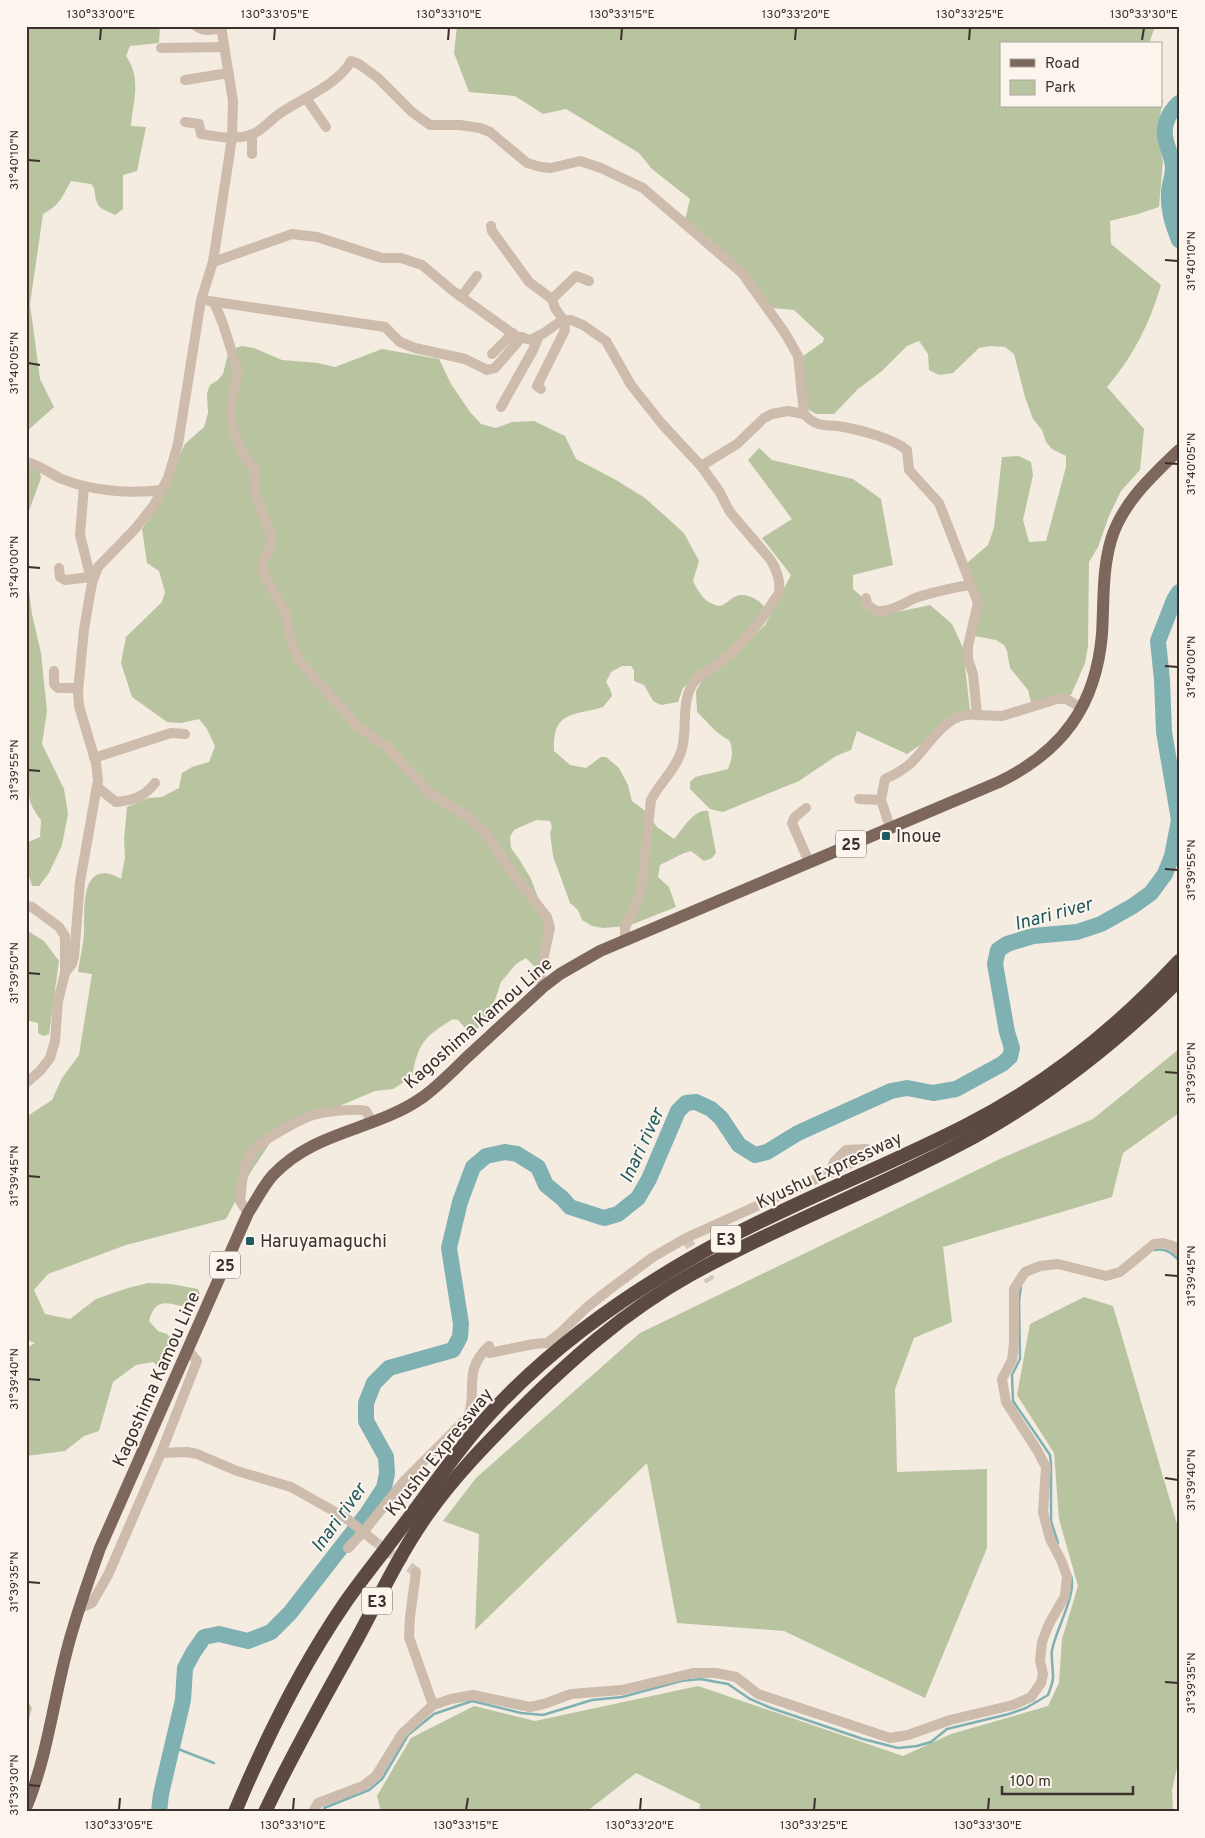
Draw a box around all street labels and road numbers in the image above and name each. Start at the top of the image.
road number: 25 [836,831,866,858]
street label: Kagoshima Kamou Line [400,953,558,1095]
street label: Kyushu Expressway [753,1127,906,1215]
road number: E3 [711,1226,741,1252]
road number: 25 [210,1252,240,1278]
street label: Kagoshima Kamou Line [108,1288,206,1471]
street label: Kyushu Expressway [381,1384,499,1522]
road number: E3 [362,1588,392,1614]

